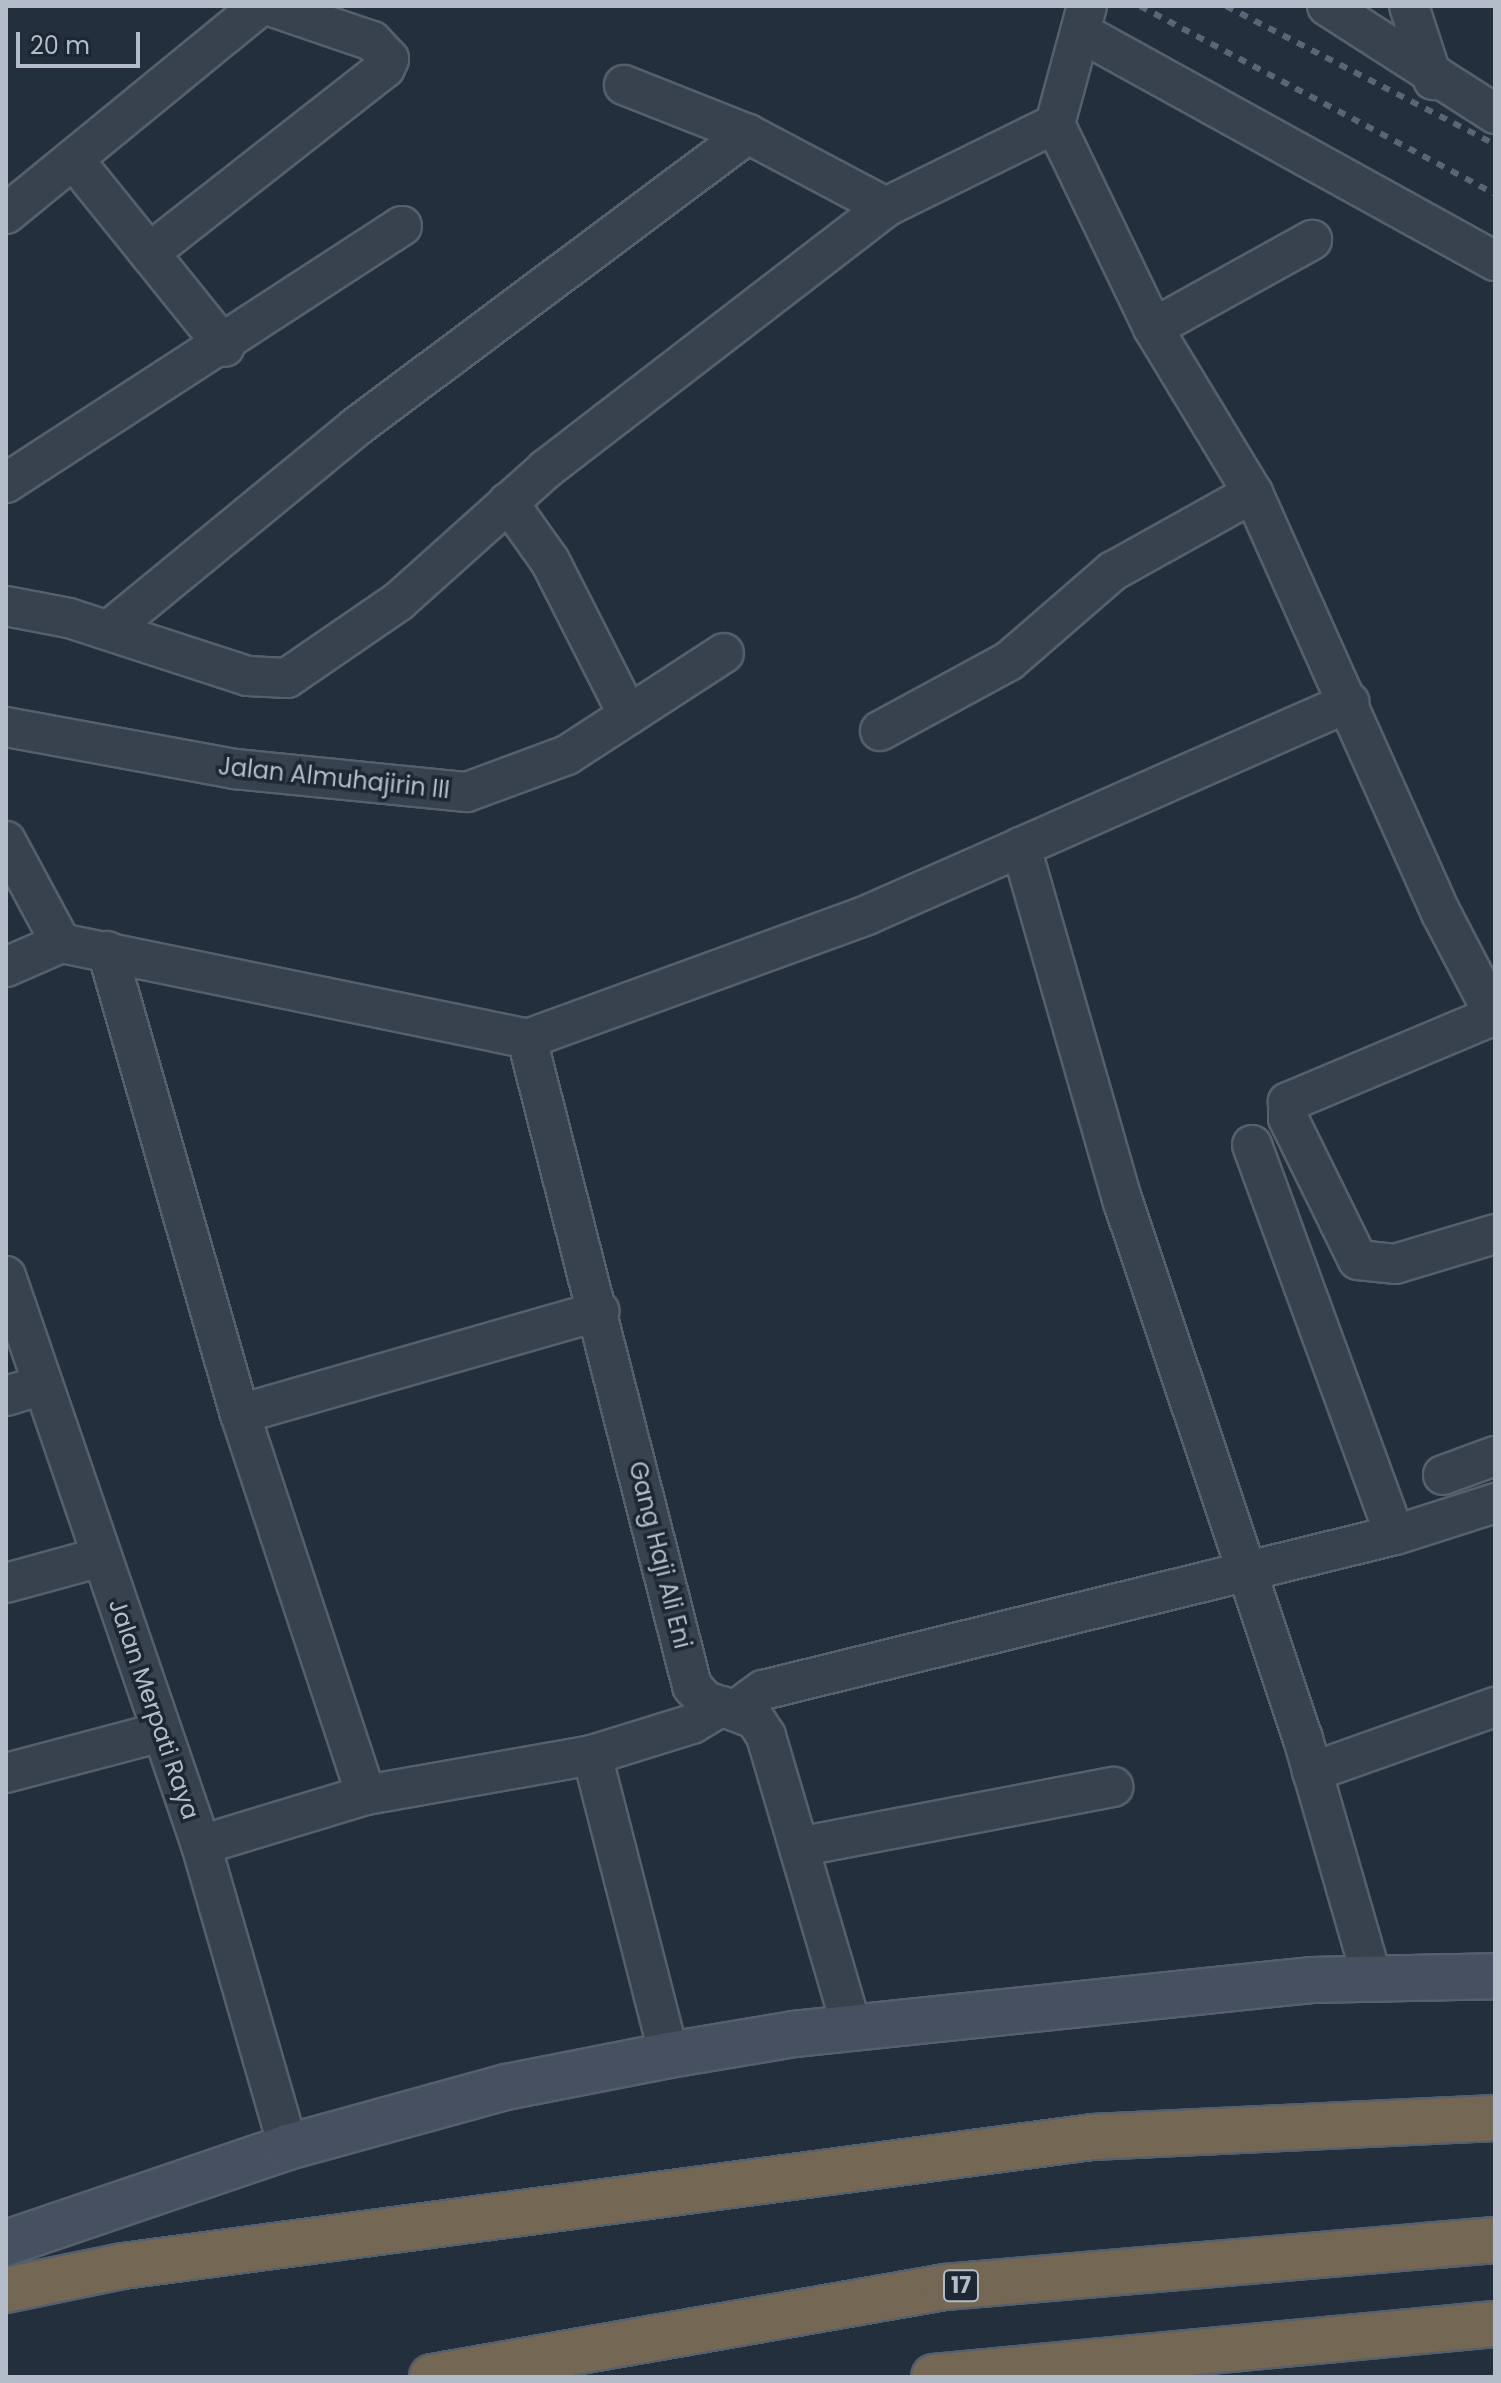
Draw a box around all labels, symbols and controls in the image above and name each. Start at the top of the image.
scale bar [20,16,144,66]
text: 20 m [30,29,90,62]
street label: Jalan Almuhajirin III [217,752,451,804]
street label: Gang Haji Ali Eni [623,1458,697,1652]
street label: Jalan Merpati Raya [103,1595,205,1823]
road number: 17 [941,2268,981,2304]

